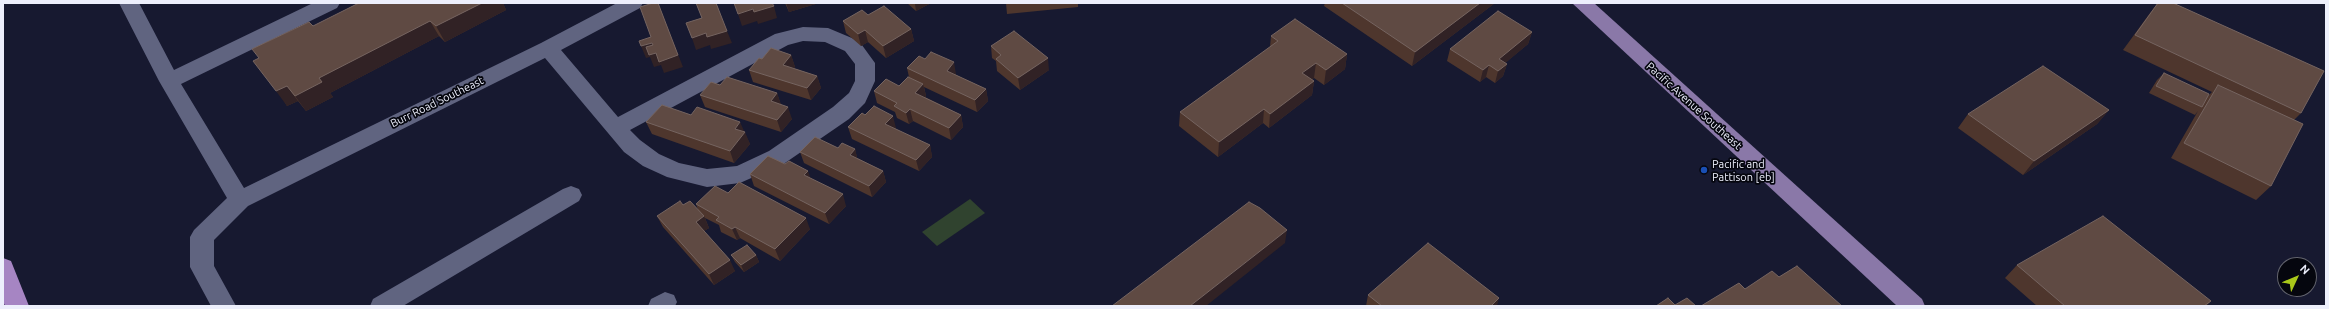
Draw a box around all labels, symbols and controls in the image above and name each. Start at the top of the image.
street label: Pacific Avenue Southeast [1644,60,1744,152]
street label: Burr Road Southeast [388,74,486,130]
place label: Pacific and Pattison [eb] [1712,157,1775,183]
marker: Pacific and Pattison [eb] [1699,165,1709,175]
north arrow [2277,257,2317,297]
text: N [2298,262,2312,276]

